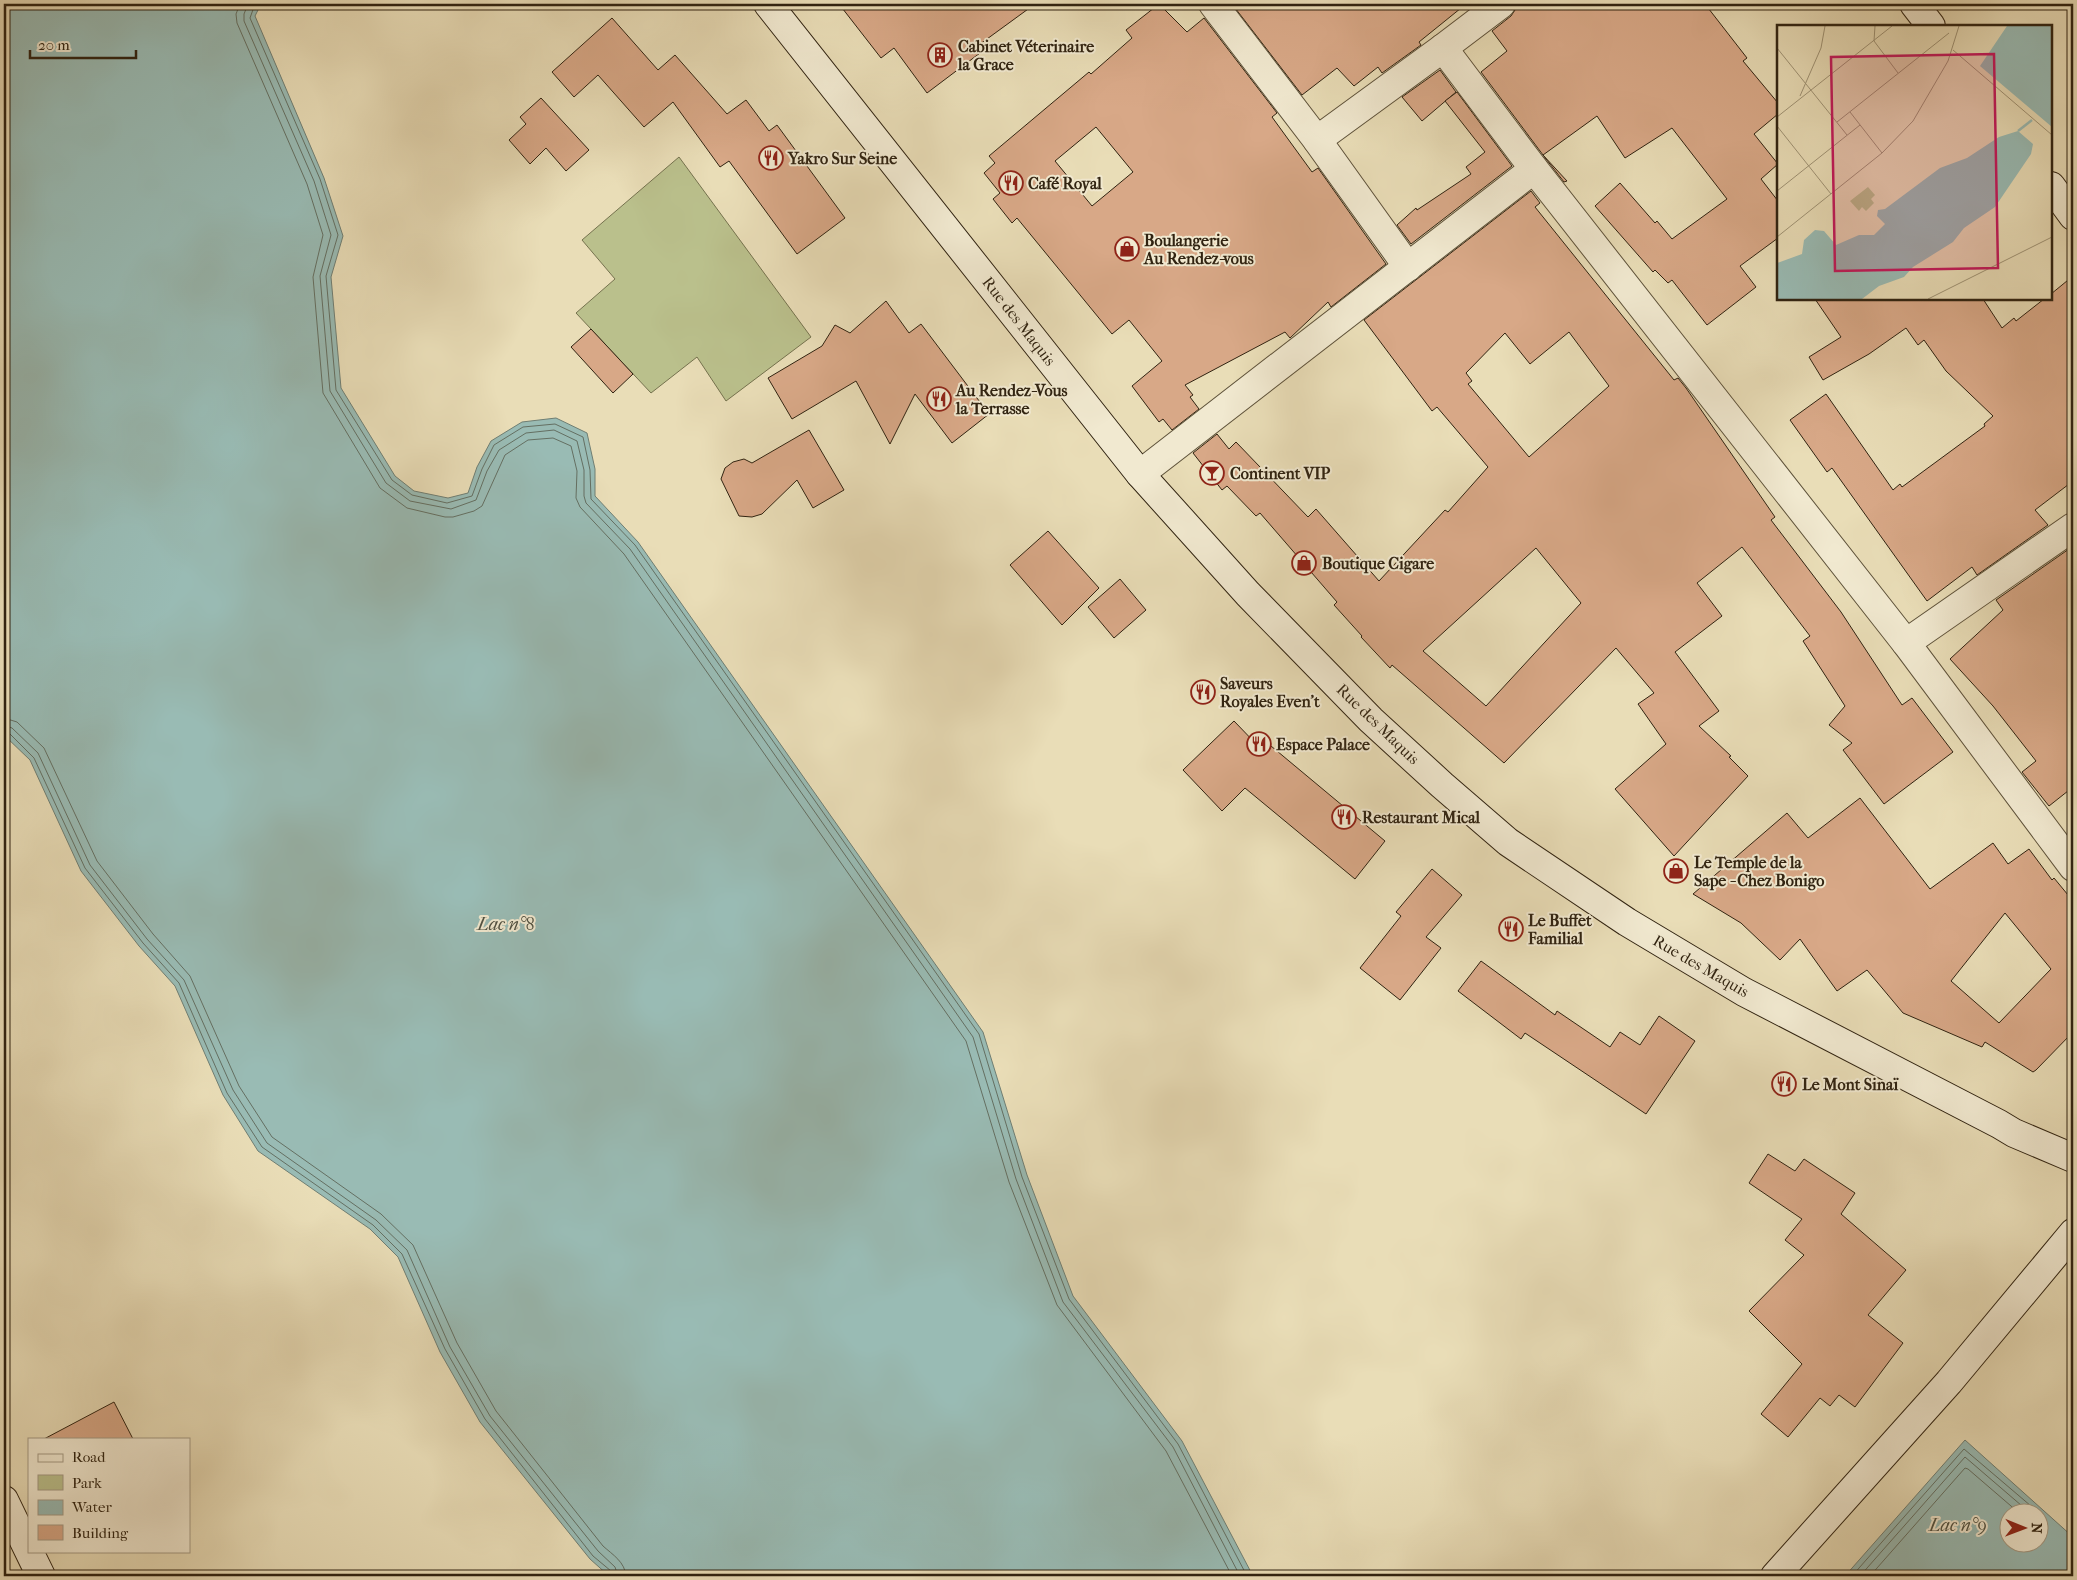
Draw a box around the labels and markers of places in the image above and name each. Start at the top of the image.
place label: Cabinet Véterinaire la Grace [957,37,1094,74]
building icon: Cabinet Véterinaire la Grace [927,42,953,68]
restaurant icon: Yakro Sur Seine [758,145,784,171]
place label: Yakro Sur Seine [787,149,897,168]
restaurant icon: Café Royal [998,170,1024,196]
place label: Café Royal [1028,174,1102,194]
place label: Boulangerie Au Rendez-vous [1143,231,1254,268]
shop icon: Boulangerie Au Rendez-vous [1114,236,1140,262]
place label: Au Rendez-Vous la Terrasse [955,381,1068,418]
restaurant icon: Au Rendez-Vous la Terrasse [926,386,952,412]
bar icon: Continent VIP [1199,460,1225,486]
place label: Continent VIP [1230,464,1331,483]
shop icon: Boutique Cigare [1291,550,1317,576]
place label: Boutique Cigare [1322,554,1434,574]
place label: Saveurs Royales Even't [1220,674,1320,712]
restaurant icon: Saveurs Royales Even't [1190,679,1216,705]
restaurant icon: Espace Palace [1246,731,1272,757]
place label: Espace Palace [1276,735,1370,755]
restaurant icon: Restaurant Mical [1331,804,1357,830]
place label: Restaurant Mical [1362,808,1481,827]
place label: Le Temple de la Sape - Chez Bonigo [1694,853,1824,891]
shop icon: Le Temple de la Sape - Chez Bonigo [1663,858,1689,884]
place label: Le Buffet Familial [1527,911,1592,948]
restaurant icon: Le Buffet Familial [1498,916,1524,942]
restaurant icon: Le Mont Sinaï [1771,1071,1797,1097]
place label: Le Mont Sinaï [1802,1075,1899,1094]

